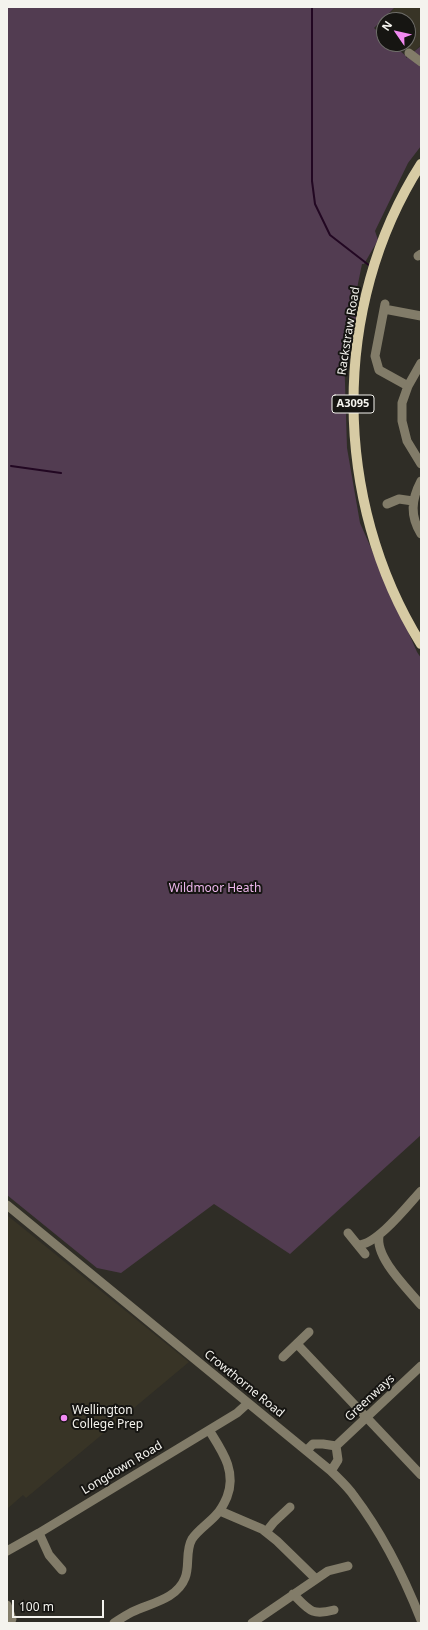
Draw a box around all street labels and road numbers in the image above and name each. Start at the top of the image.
street label: Rackstraw Road [335,286,363,376]
road number: A3095 [332,395,374,413]
street label: Crowthorne Road [201,1347,287,1421]
street label: Greenways [342,1371,398,1425]
street label: Longdown Road [79,1438,165,1498]

